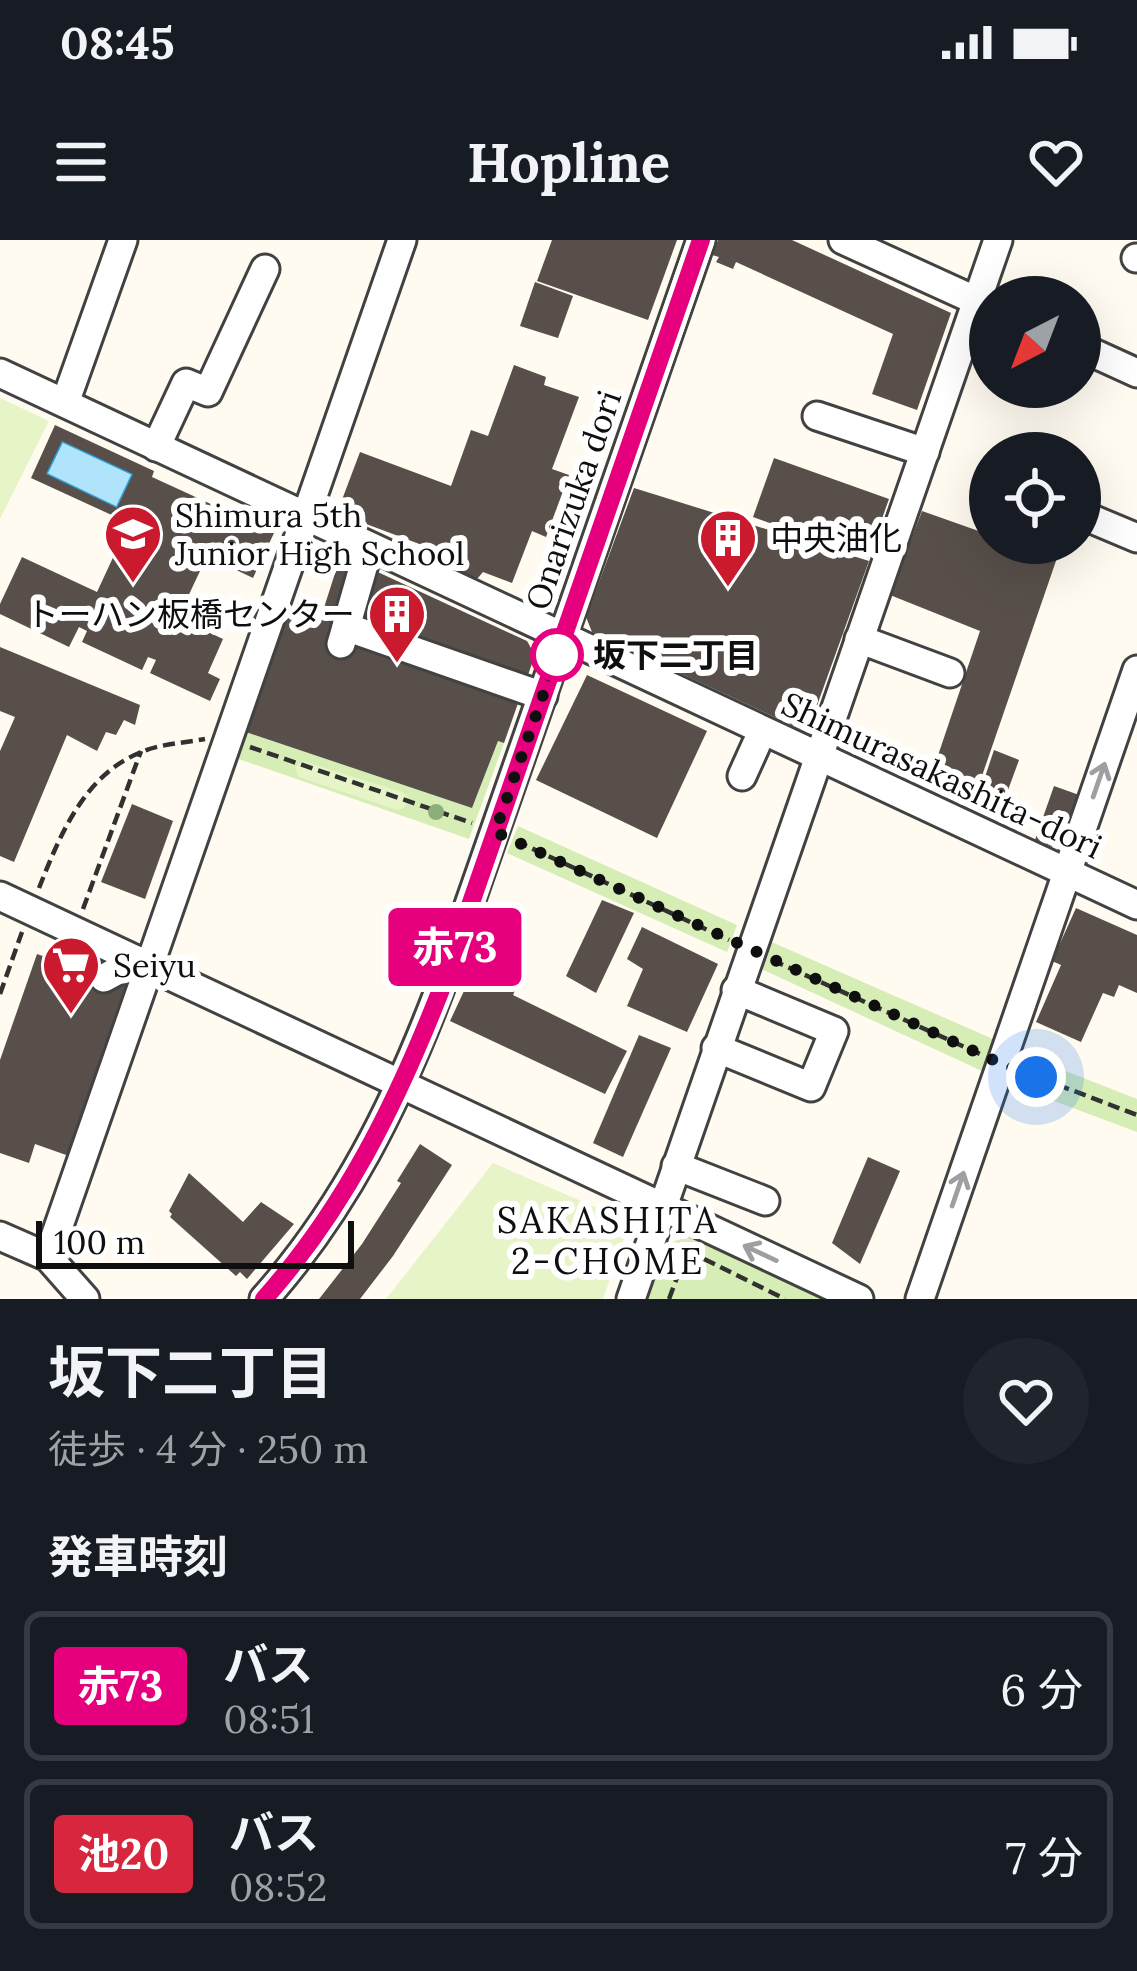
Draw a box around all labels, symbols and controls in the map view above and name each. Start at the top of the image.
text: 08:45 [60,14,175,71]
text: Hopline [467,128,670,197]
icon: menu [48,129,114,195]
icon: heart [1023,129,1089,195]
north arrow [969,276,1101,408]
map controls [969,276,1101,564]
street label: Onarizuka dori [516,385,630,615]
button: locate [969,432,1101,564]
place label: Shimura 5th Junior High School [174,494,464,574]
school or university icon: Shimura 5th Junior High School [102,503,164,585]
building icon: 中央油化 [697,507,759,589]
place label: 中央油化 [770,517,902,559]
building icon: トーハン板橋センター [366,583,428,665]
place label: トーハン板橋センター [26,593,355,635]
marker: 坂下二丁目 [532,630,582,680]
place label: 坂下二丁目 [593,634,758,676]
street label: Shimurasakashita-dori [775,682,1109,868]
one-way arrow [1090,762,1111,799]
line badge: 赤73 [386,908,524,986]
text: 赤73 [412,920,498,974]
supermarket icon: Seiyu [40,934,102,1016]
place label: Seiyu [113,944,196,986]
your location [1006,1047,1066,1107]
one-way arrow [949,1171,970,1208]
district label: SAKASHITA 2-CHOME [497,1197,719,1284]
scale bar [36,1215,354,1268]
text: 100 m [54,1221,145,1263]
one-way arrow [743,1241,779,1263]
text: 坂下二丁目 [48,1336,333,1409]
button: heart [963,1338,1089,1464]
text: 徒歩 · 4 分 · 250 m [48,1424,368,1474]
text: 発車時刻 [48,1528,228,1585]
text: バス [223,1636,313,1693]
text: 赤73 [78,1659,163,1713]
text: 6 分 [1000,1661,1083,1718]
text: 08:51 [223,1694,315,1744]
text: バス [229,1804,319,1861]
text: 池20 [78,1827,169,1881]
text: 7 分 [1005,1829,1083,1886]
text: 08:52 [229,1862,327,1912]

